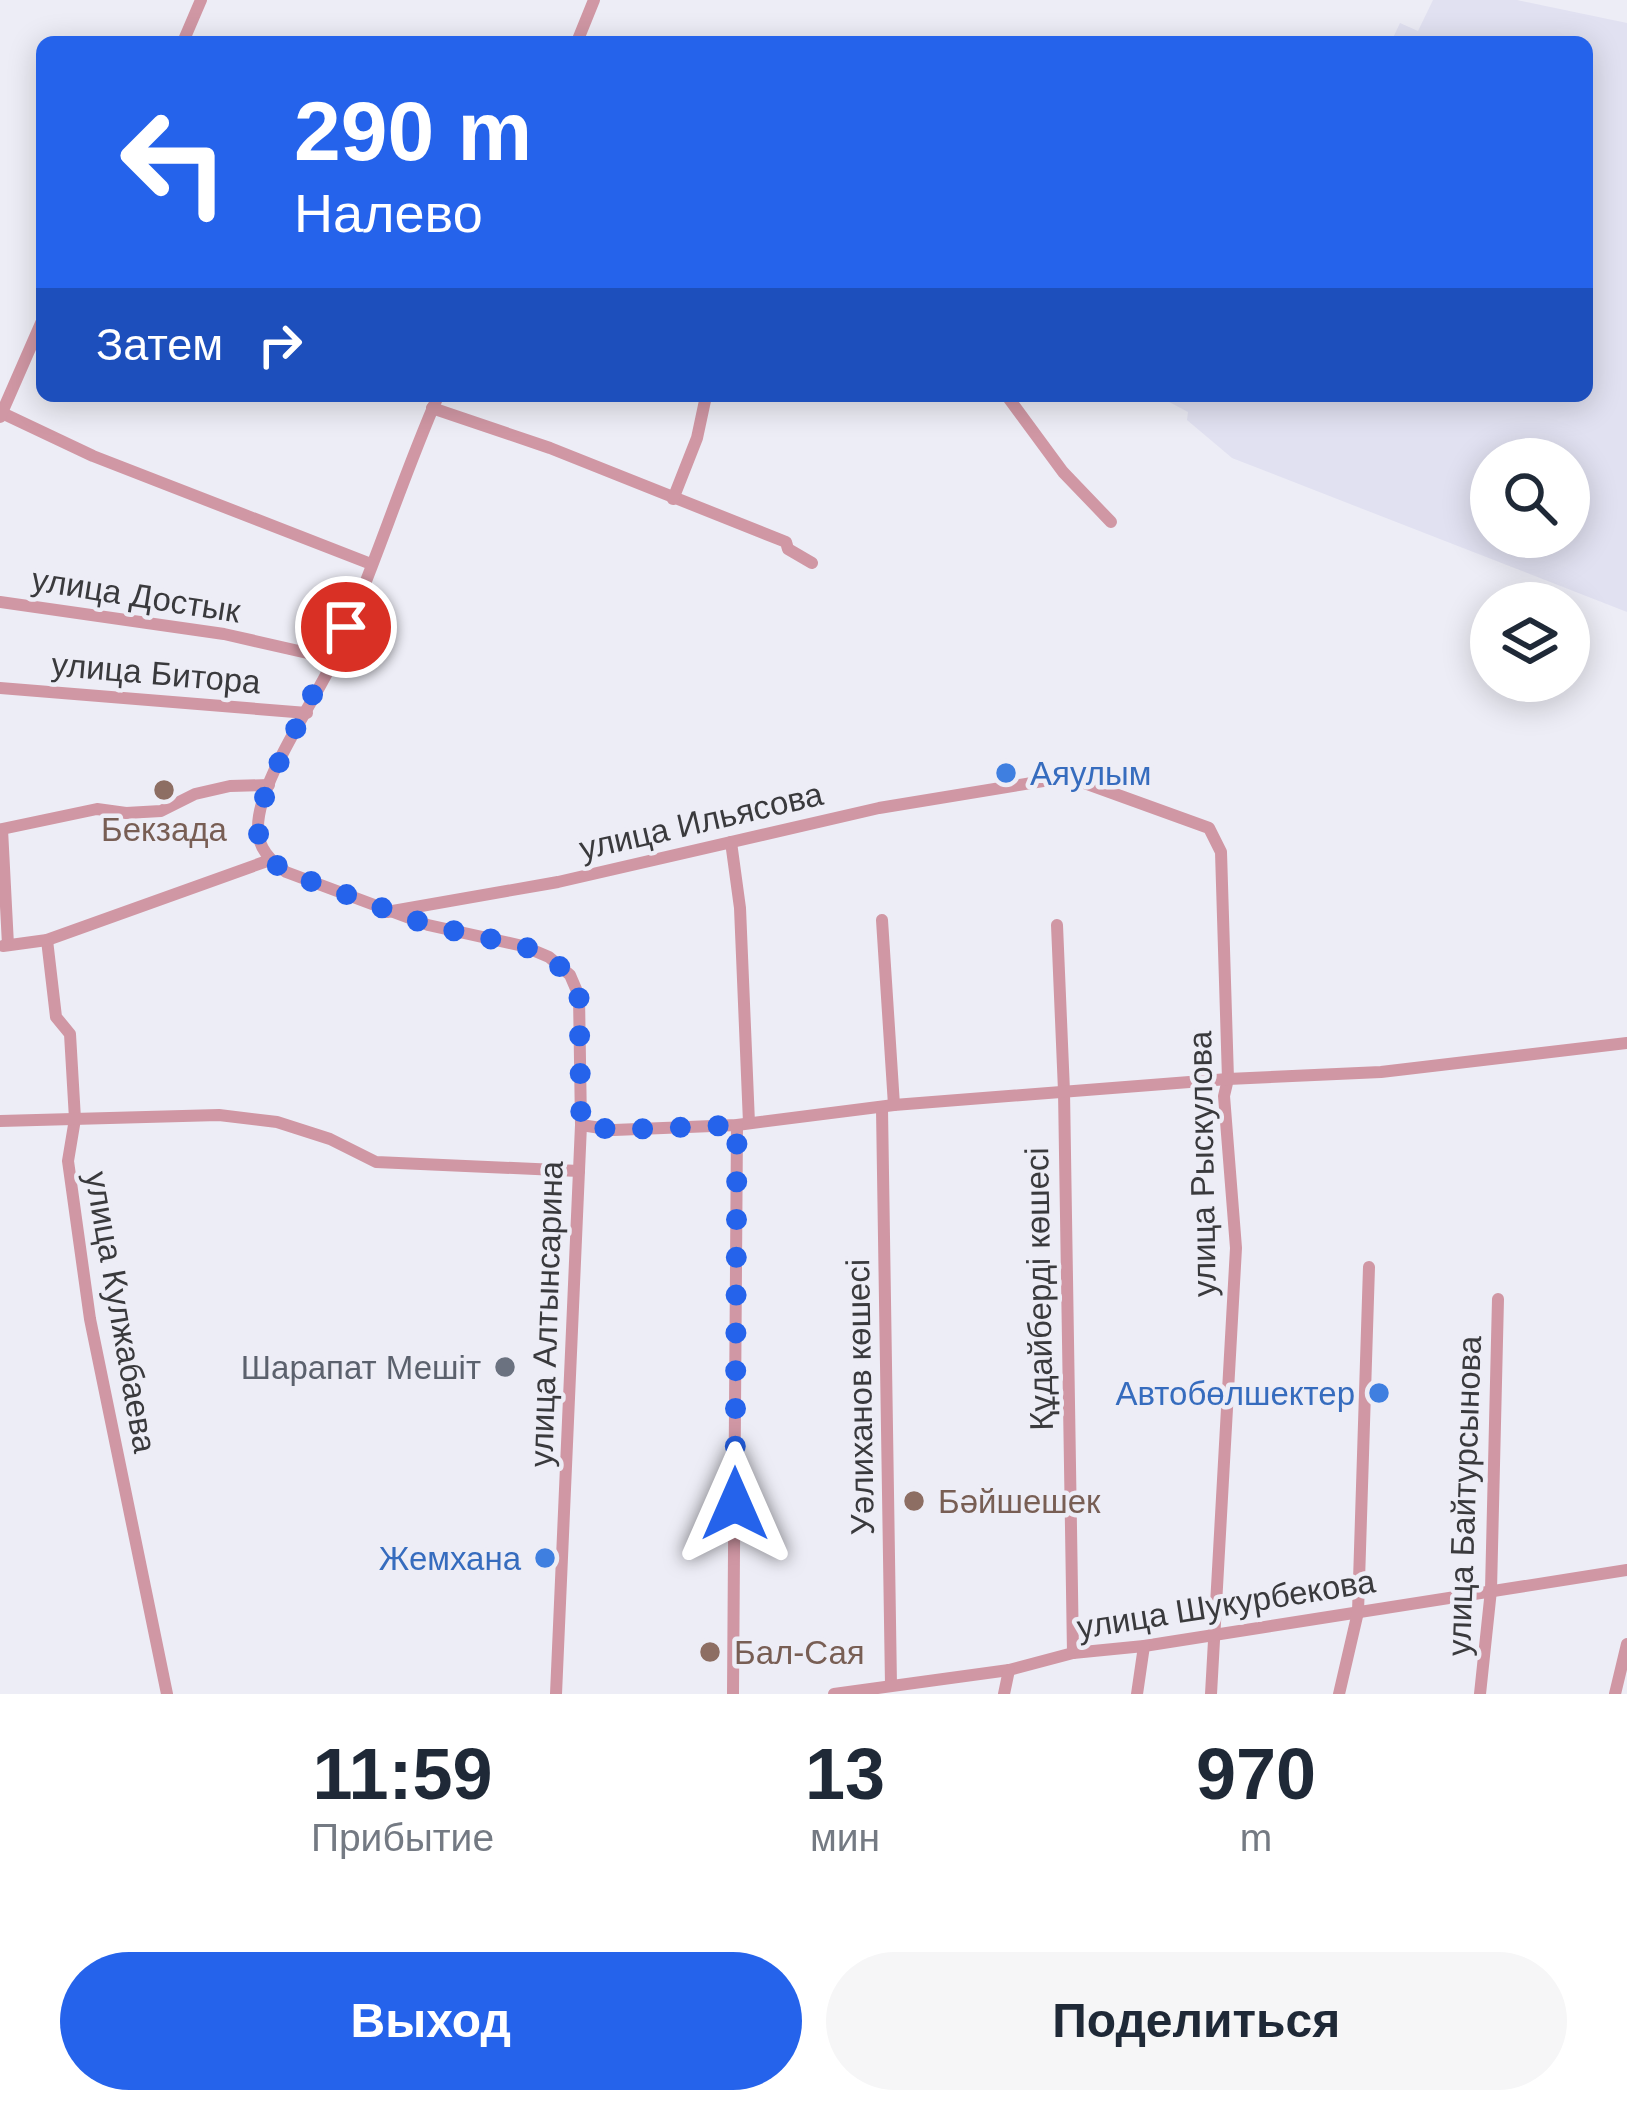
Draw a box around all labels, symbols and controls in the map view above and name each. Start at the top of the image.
icon: left [96,84,252,240]
text: 290 m [294,84,532,178]
text: Налево [294,183,483,243]
icon: right [247,312,313,378]
text: Затем [96,319,223,370]
map controls [1470,438,1590,702]
button: search [1470,438,1590,558]
street label: улица Достык [29,560,244,630]
pin [295,576,397,678]
button: layers [1470,582,1590,702]
icon: arrive [313,594,379,660]
street label: улица Битора [50,645,263,701]
place label: Аяулым [1030,755,1151,792]
marker: Аяулым [993,760,1019,786]
street label: улица Ильясова [576,775,827,867]
marker: Бекзада [151,777,177,803]
place label: Бекзада [101,811,228,848]
street label: улица Рыскулова [1181,1030,1223,1297]
street label: Құдайберді көшесі [1018,1147,1060,1431]
street label: улица Алтынсарина [522,1160,570,1468]
street label: улица Кулжабаева [78,1168,164,1456]
street label: Уәлиханов көшесі [839,1259,881,1535]
street label: улица Байтурсынова [1440,1335,1488,1657]
place label: Шарапат Мешіт [241,1349,481,1386]
marker: Шарапат Мешіт [492,1354,518,1380]
place label: Автобөлшектер [1115,1375,1355,1412]
marker: Автобөлшектер [1366,1380,1392,1406]
position arrow [672,1441,798,1567]
place label: Бәйшешек [938,1483,1101,1520]
marker: Бәйшешек [901,1488,927,1514]
place label: Жемхана [379,1540,522,1577]
marker: Жемхана [532,1545,558,1571]
street label: улица Шукурбекова [1074,1562,1378,1646]
place label: Бал-Сая [734,1634,865,1671]
marker: Бал-Сая [697,1639,723,1665]
text: 11:59 [312,1734,493,1814]
text: 13 [805,1734,885,1814]
text: 970 [1196,1734,1316,1814]
text: Прибытие [311,1816,494,1859]
text: мин [810,1816,880,1859]
text: m [1240,1816,1272,1859]
button: Выход [60,1952,802,2090]
button: Поделиться [826,1952,1567,2090]

